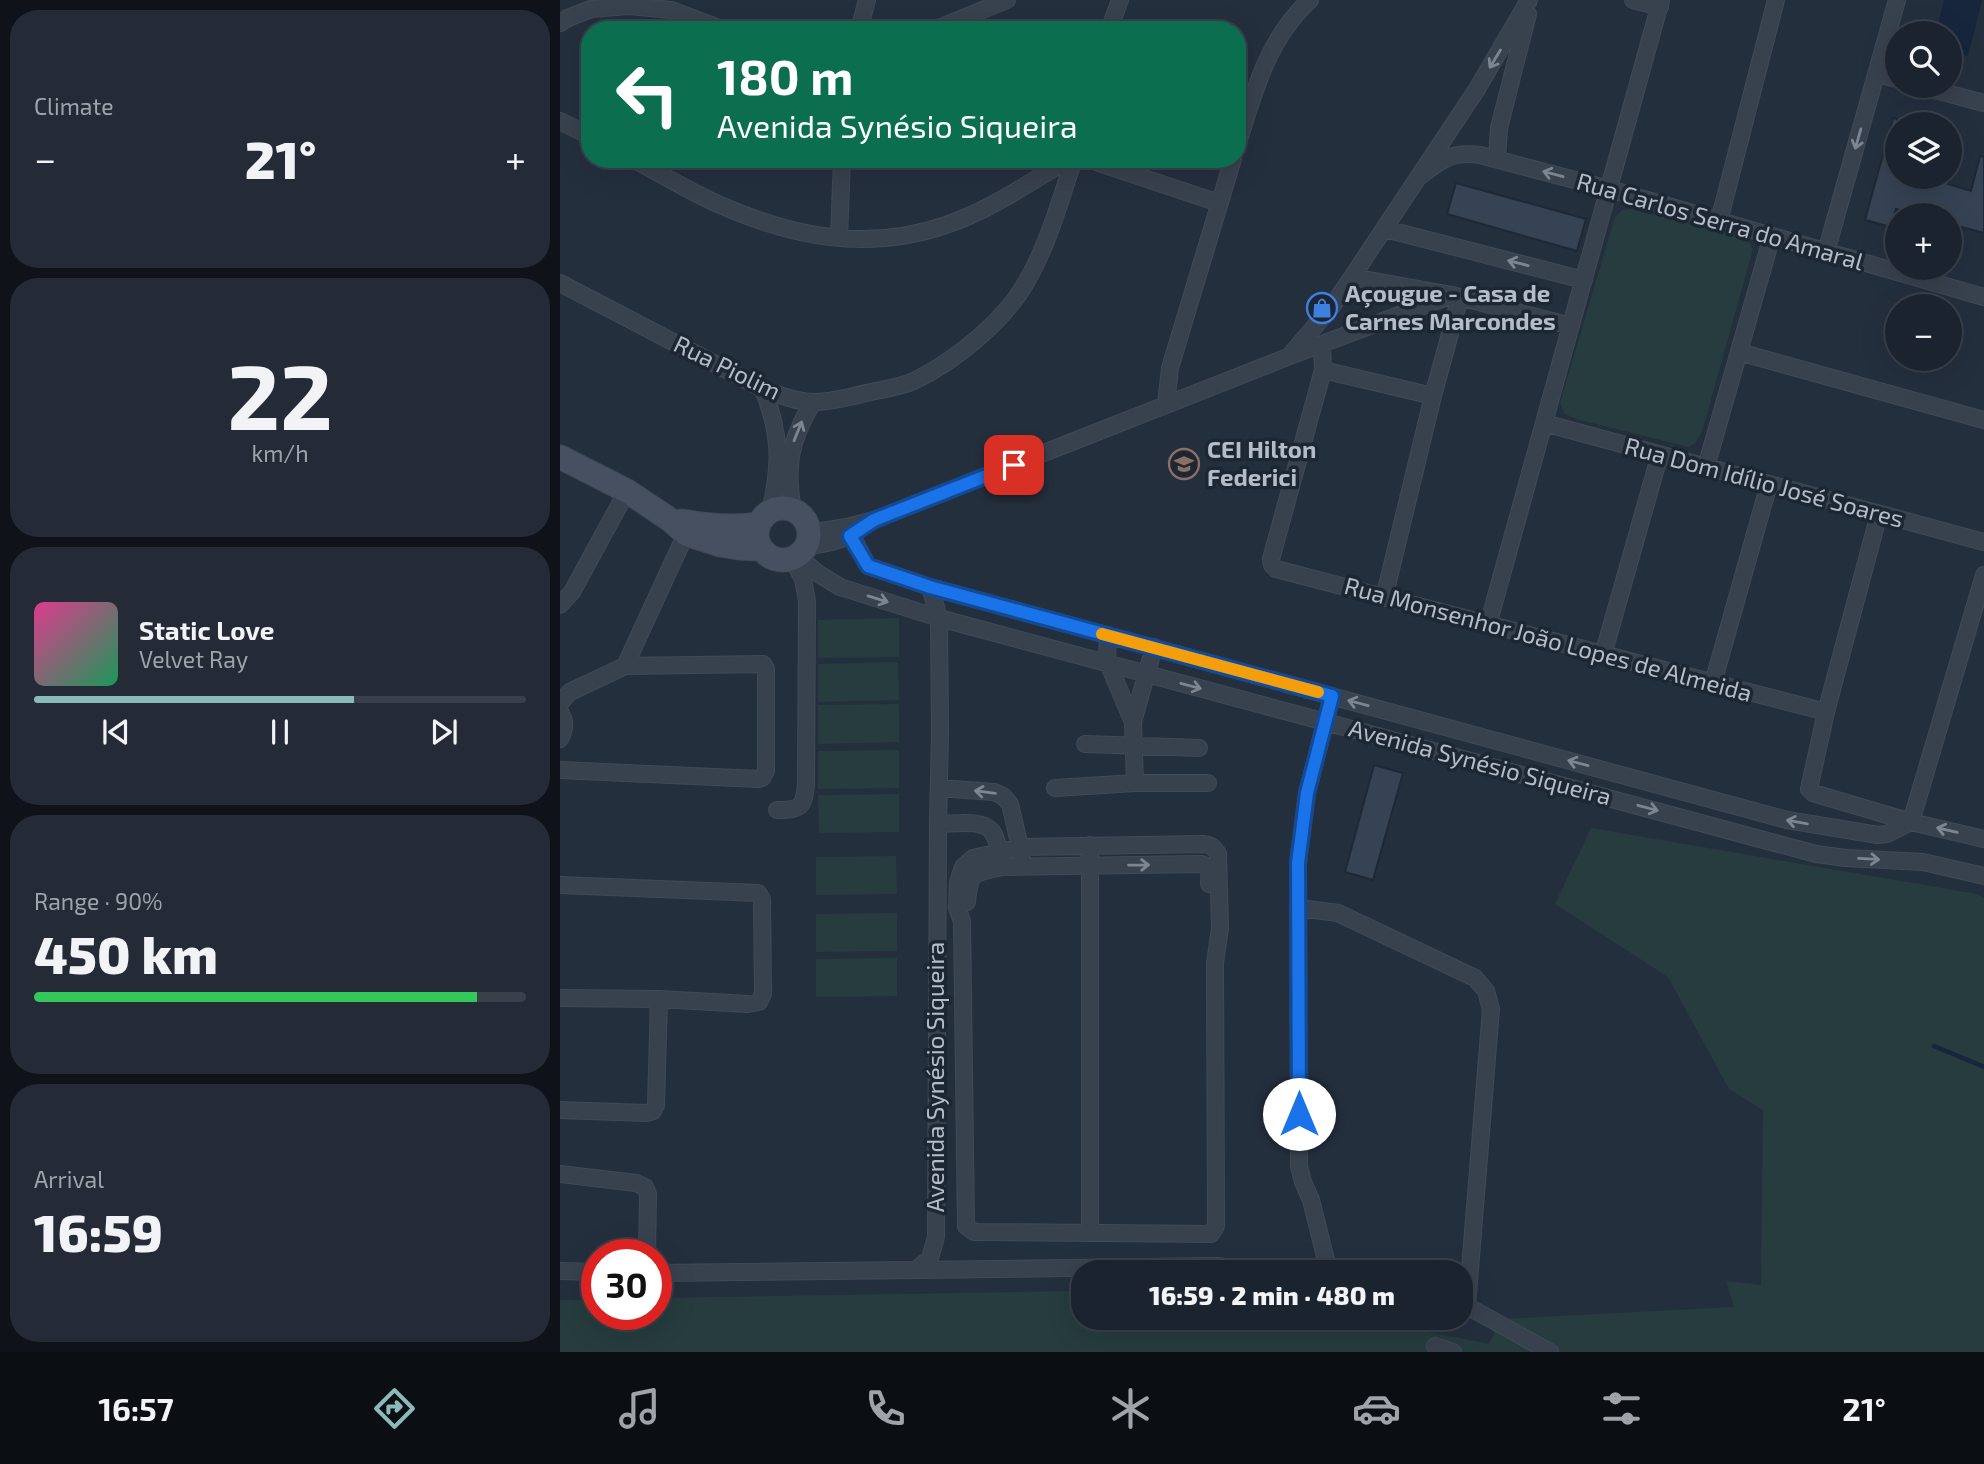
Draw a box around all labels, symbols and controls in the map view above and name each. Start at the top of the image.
map controls [1885,21,1962,371]
button: search [1885,21,1962,98]
text: 180 m [717,46,853,105]
icon: left [602,49,693,140]
one-way arrow [1488,49,1502,69]
text: Climate [34,92,114,120]
text: Avenida Synésio Siqueira [717,106,1078,144]
button: layers [1885,112,1962,189]
text: 21° [245,127,316,189]
one-way arrow [1850,128,1863,150]
text: − [34,135,56,181]
text: + [505,135,526,181]
street label: Rua Carlos Serra do Amaral [1574,166,1867,275]
one-way arrow [1542,167,1565,180]
button: + [1885,203,1962,280]
one-way arrow [1507,256,1530,269]
place label: Açougue - Casa de Carnes Marcondes [1345,278,1556,335]
shop icon: Açougue - Casa de Carnes Marcondes [1305,291,1339,325]
button: − [1885,294,1962,371]
street label: Rua Piolim [670,328,786,405]
text: 22 [227,339,333,448]
one-way arrow [793,420,806,442]
street label: Rua Dom Idílio José Soares [1622,430,1907,533]
place label: CEI Hilton Federici [1207,434,1316,491]
pin [984,435,1044,495]
text: km/h [251,439,309,467]
icon: arrive [995,446,1033,484]
school or university icon: CEI Hilton Federici [1167,447,1201,481]
street label: Rua Monsenhor João Lopes de Almeida [1341,570,1755,707]
one-way arrow [867,593,889,606]
text: Static Love [139,614,275,645]
text: Velvet Ray [139,645,248,673]
one-way arrow [1180,680,1202,693]
one-way arrow [1348,696,1370,709]
icon: previous [97,713,135,751]
icon: pause [261,713,299,751]
icon: next [425,713,463,751]
street label: Avenida Synésio Siqueira [1346,713,1615,811]
one-way arrow [1567,756,1590,769]
one-way arrow [974,785,997,798]
one-way arrow [1637,803,1659,816]
one-way arrow [1787,815,1809,828]
one-way arrow [1936,823,1959,837]
one-way arrow [1857,853,1880,866]
one-way arrow [1127,858,1150,872]
text: Range · 90% [34,887,163,915]
text: 450 km [34,922,218,984]
street label: Avenida Synésio Siqueira [920,942,949,1212]
position arrow [1262,1077,1336,1151]
text: Arrival [34,1165,104,1193]
text: 16:59 [34,1200,163,1262]
speed limit sign: 30 [581,1239,672,1330]
text: 16:59 · 2 min · 480 m [1149,1279,1395,1310]
icon: directions [370,1384,419,1433]
icon: music [615,1384,664,1433]
icon: phone [861,1384,910,1433]
icon: climate [1106,1384,1155,1433]
icon: car [1352,1384,1401,1433]
icon: filters [1597,1384,1646,1433]
text: 16:57 [98,1389,174,1427]
text: 21° [1842,1389,1886,1427]

